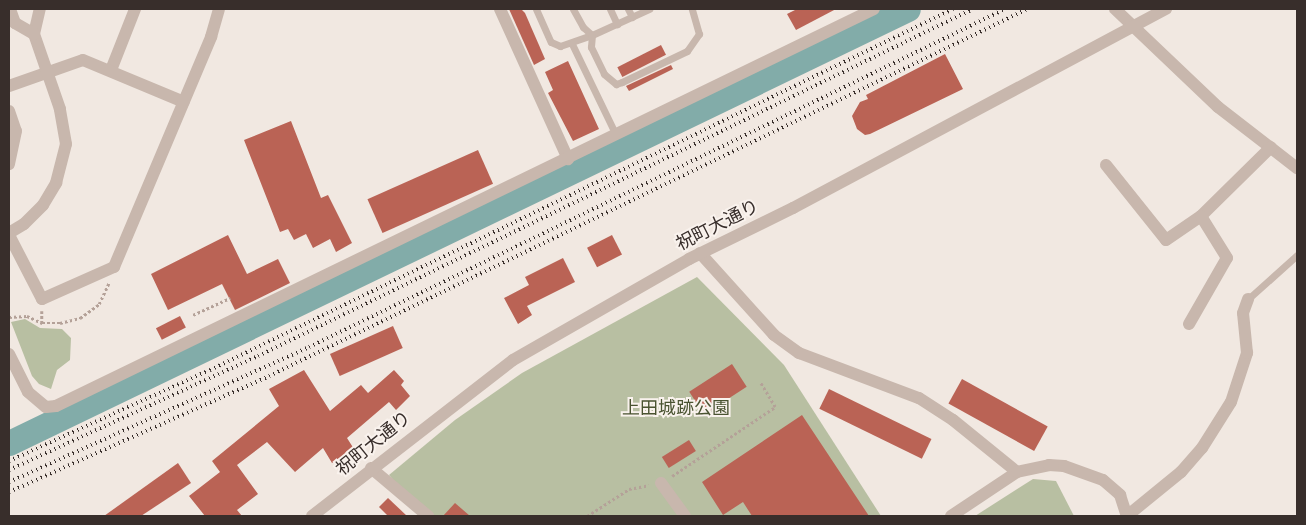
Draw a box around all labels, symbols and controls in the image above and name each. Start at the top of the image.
street label: 祝町大通り [673,196,763,256]
park label: 上田城跡公園 [622,398,730,420]
street label: 祝町大通り [332,407,416,481]

